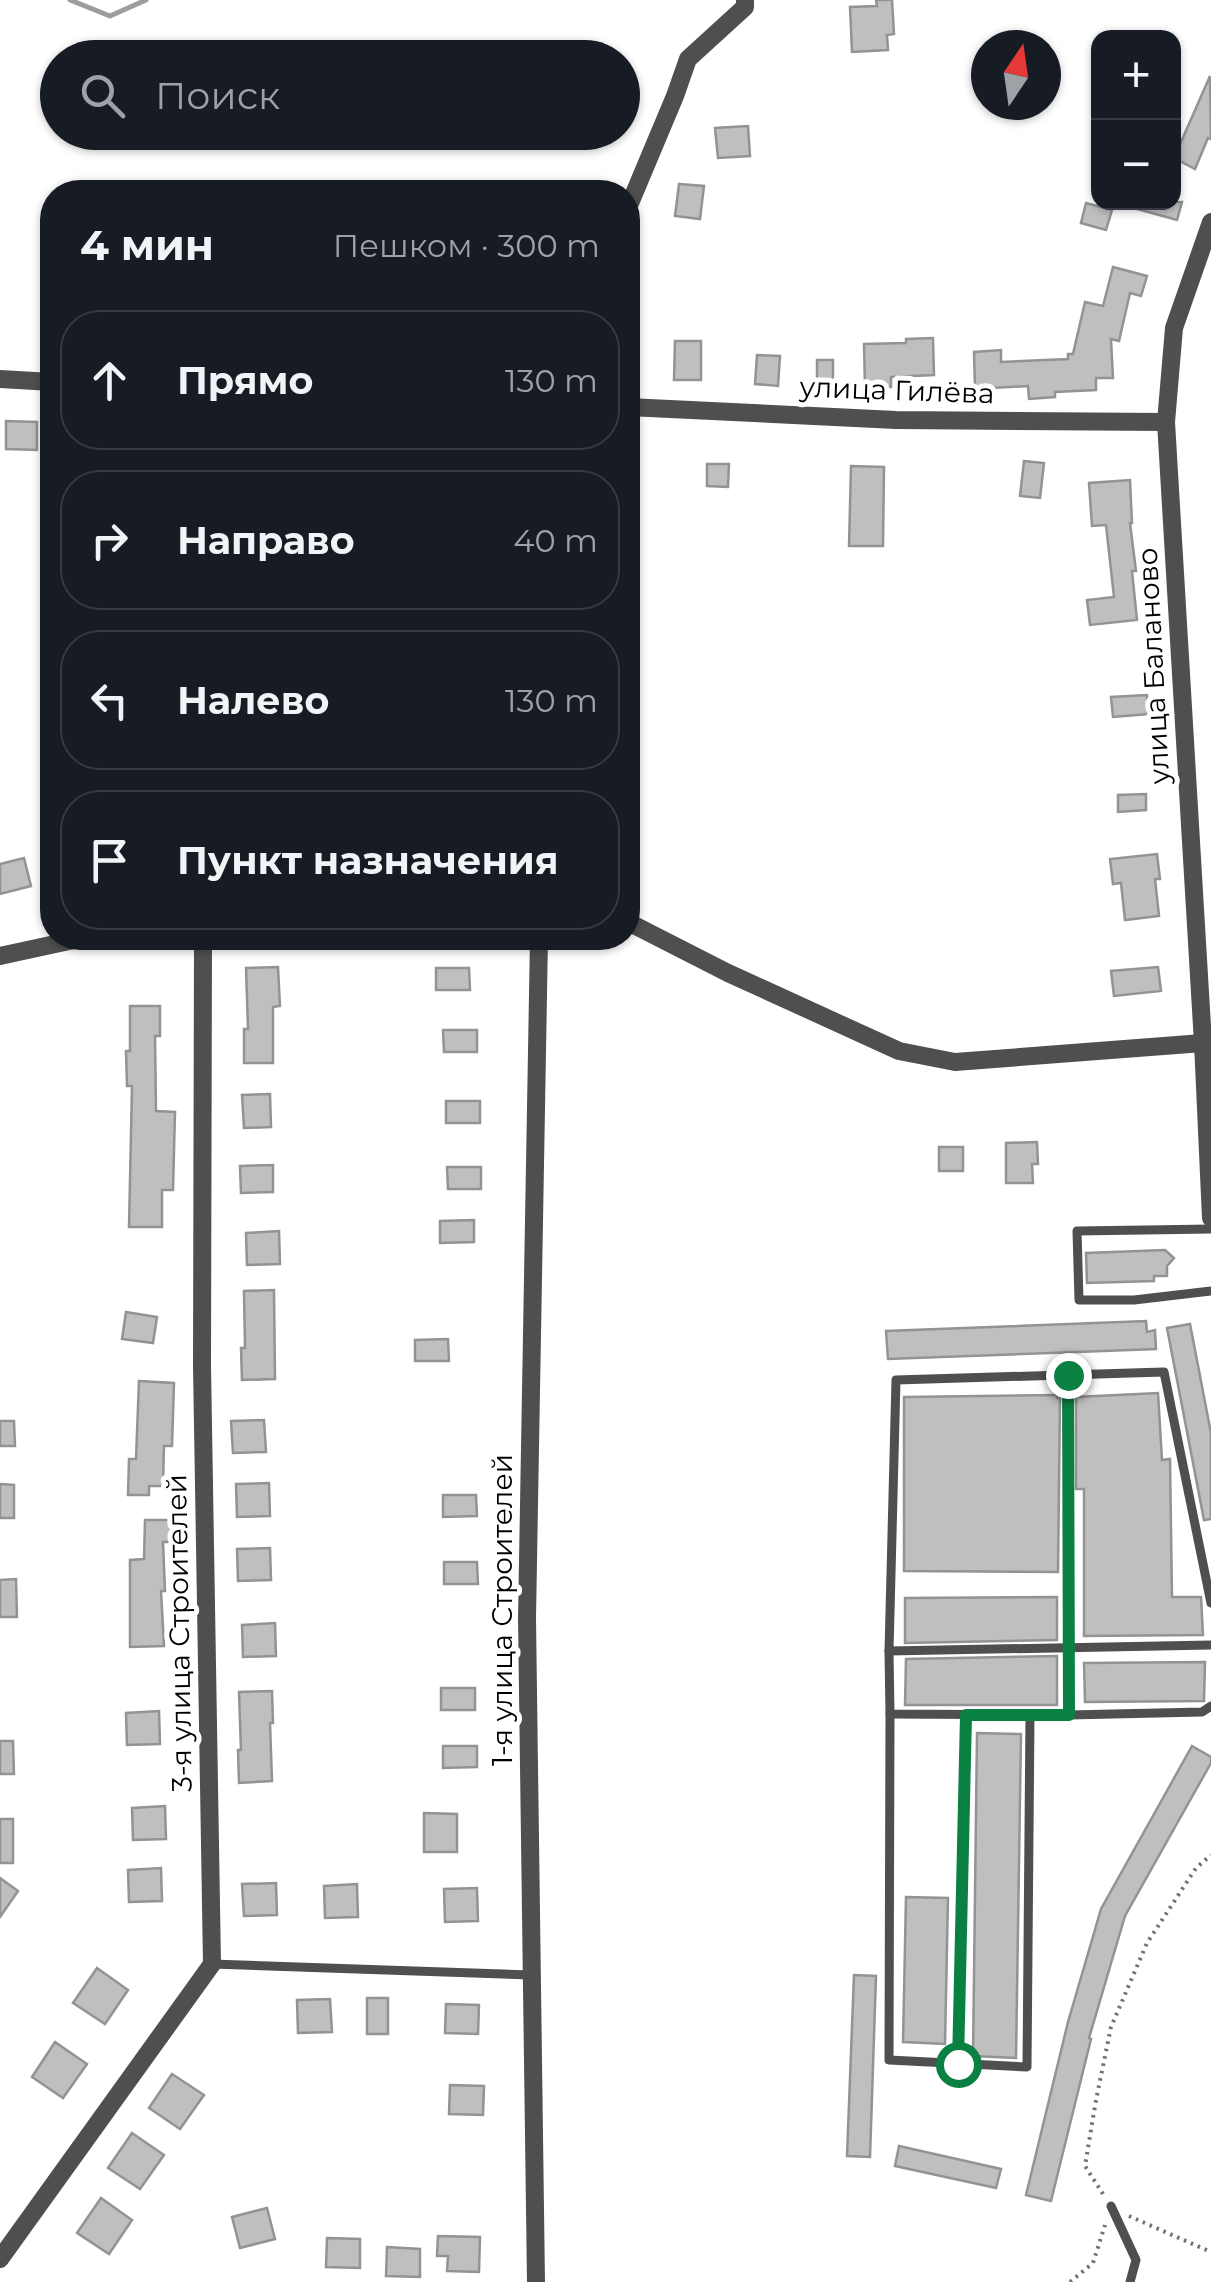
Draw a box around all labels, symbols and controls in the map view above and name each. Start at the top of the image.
north arrow [971,30,1061,120]
map controls [1091,30,1181,210]
button: + [1091,30,1181,120]
search box [40,40,640,150]
icon: search [75,68,130,123]
text: Поиск [155,72,280,119]
button: − [1091,120,1181,210]
text: 4 мин [80,219,214,271]
text: Пешком · 300 m [333,226,600,265]
icon: ahead [82,353,137,408]
text: Прямо [177,357,313,404]
text: 130 m [505,361,598,400]
street label: улица Гилёва [798,370,995,410]
icon: right [82,513,137,568]
text: Направо [177,517,355,564]
text: 40 m [513,521,598,560]
street label: улица Баланово [1130,547,1176,786]
icon: left [82,673,137,728]
text: Налево [177,677,329,724]
text: 130 m [505,681,598,720]
icon: arrive [82,833,137,888]
text: Пункт назначения [177,837,559,884]
route end [1046,1353,1092,1399]
street label: 1-я улица Строителей [485,1454,519,1766]
street label: 3-я улица Строителей [159,1474,199,1792]
route start [936,2042,982,2088]

